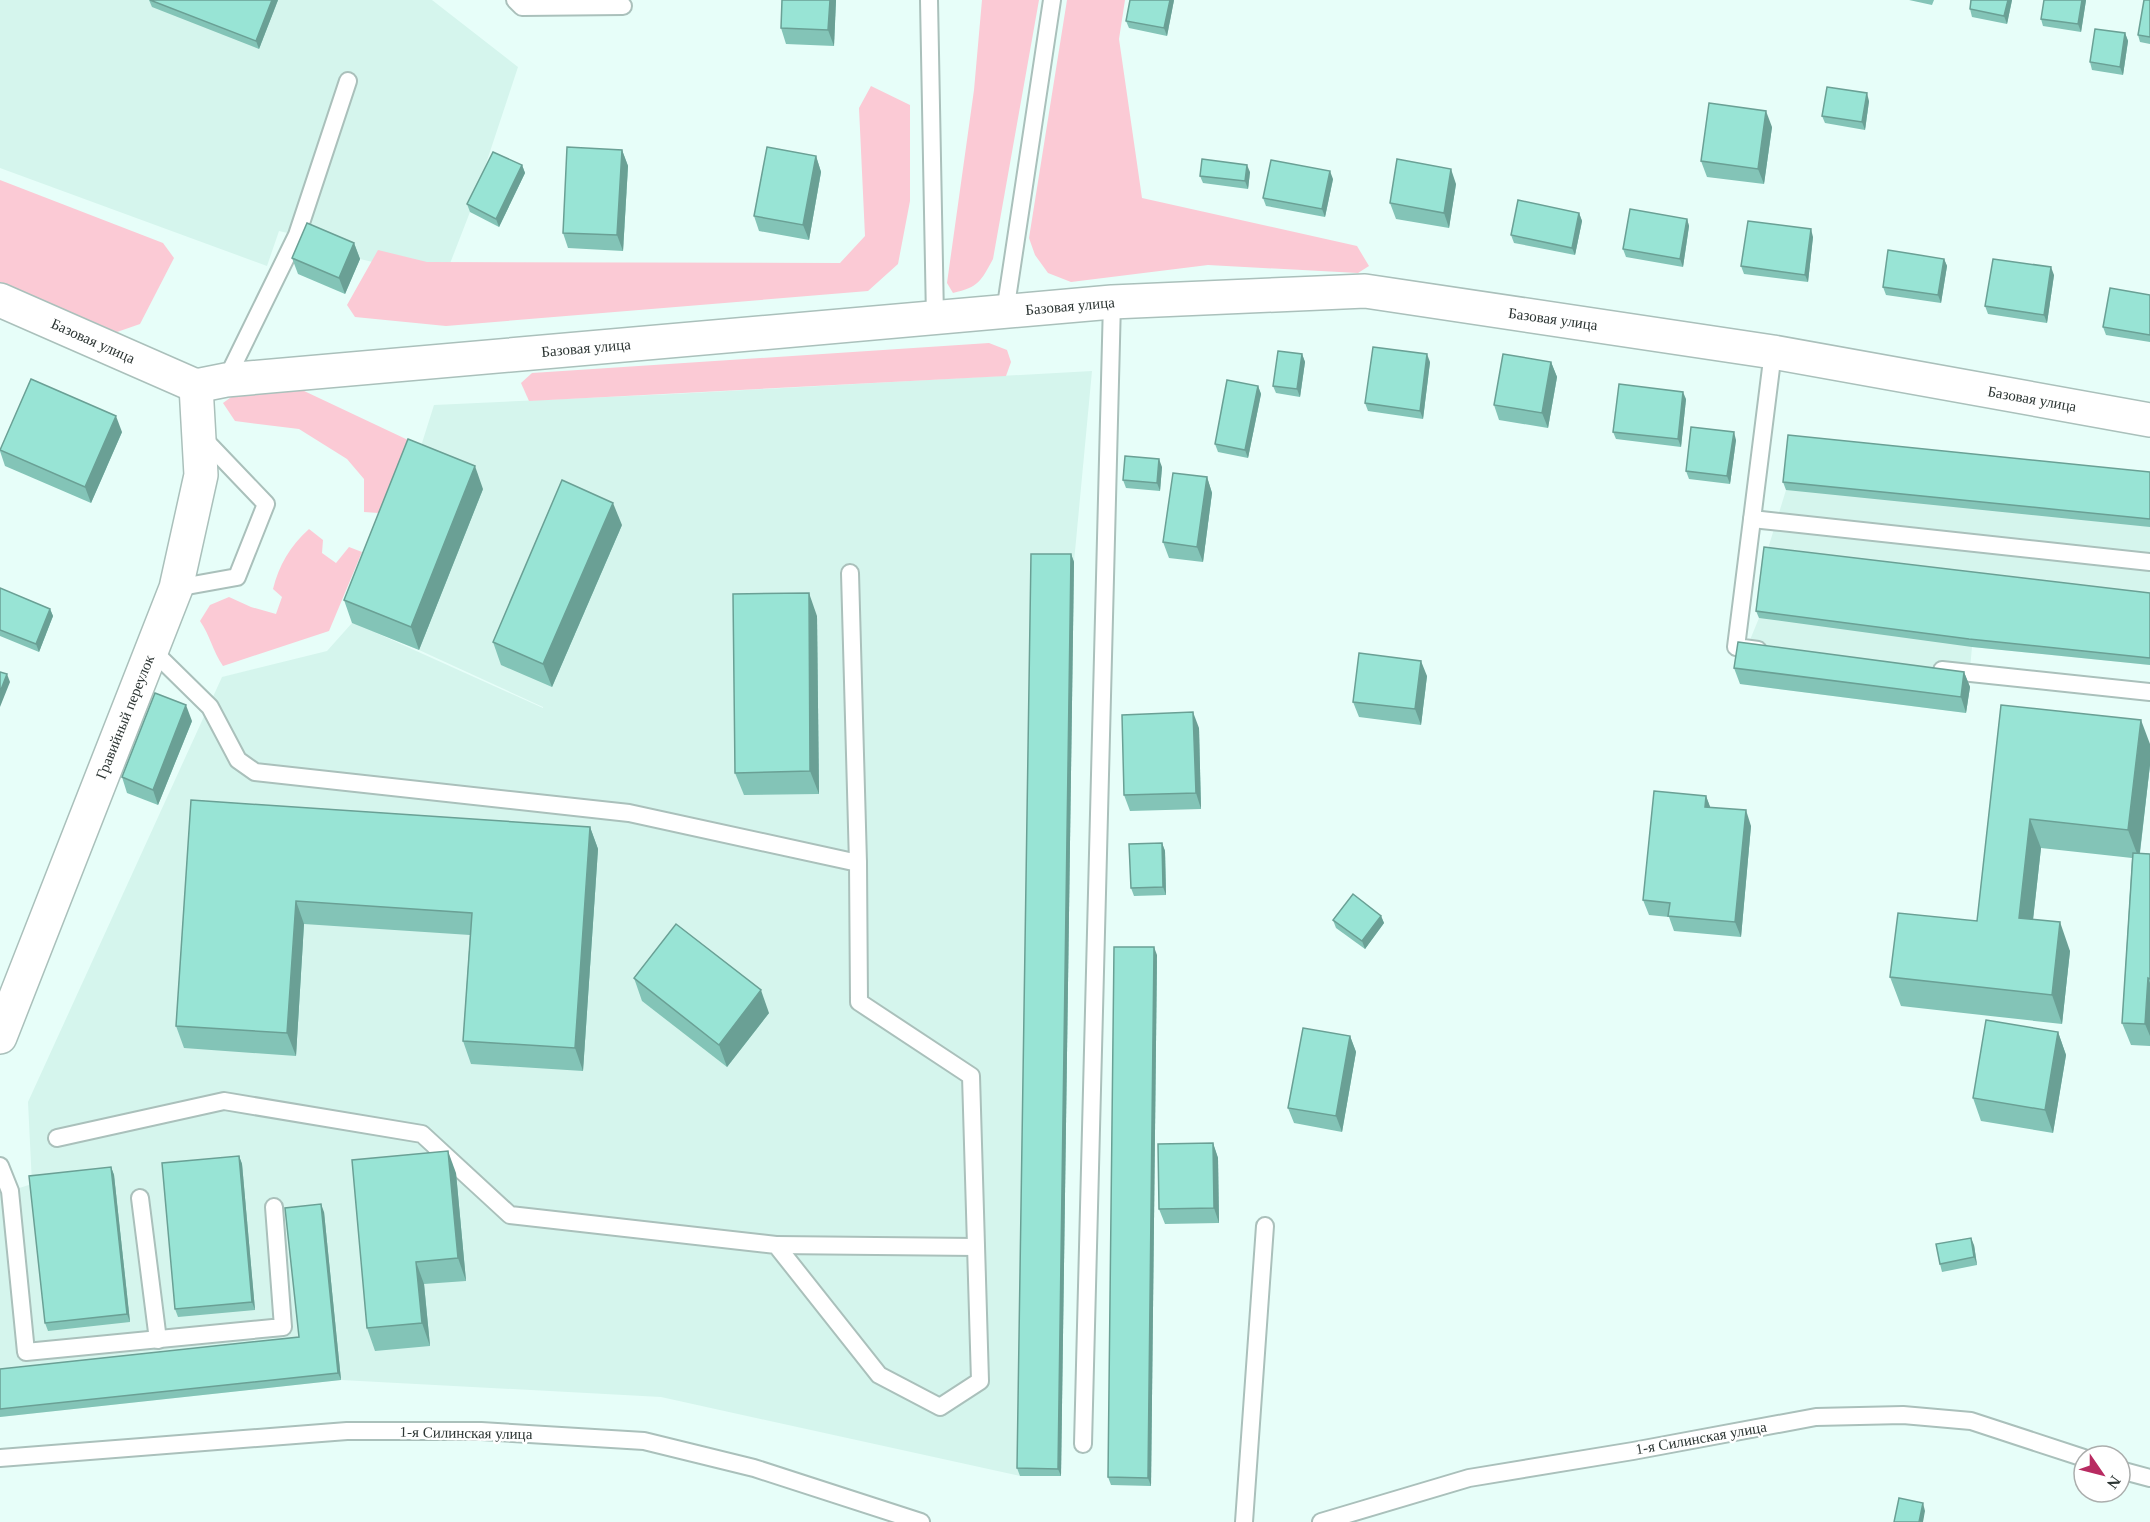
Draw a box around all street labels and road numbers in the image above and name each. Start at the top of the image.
street label: Базовая улица [1025,294,1116,318]
street label: Базовая улица [1507,305,1599,333]
street label: Базовая улица [49,315,138,367]
street label: Базовая улица [541,336,632,360]
street label: Базовая улица [1986,383,2078,415]
street label: Гравийный переулок [93,652,157,781]
street label: 1-я Силинская улица [1634,1419,1768,1457]
street label: 1-я Силинская улица [399,1424,533,1442]

